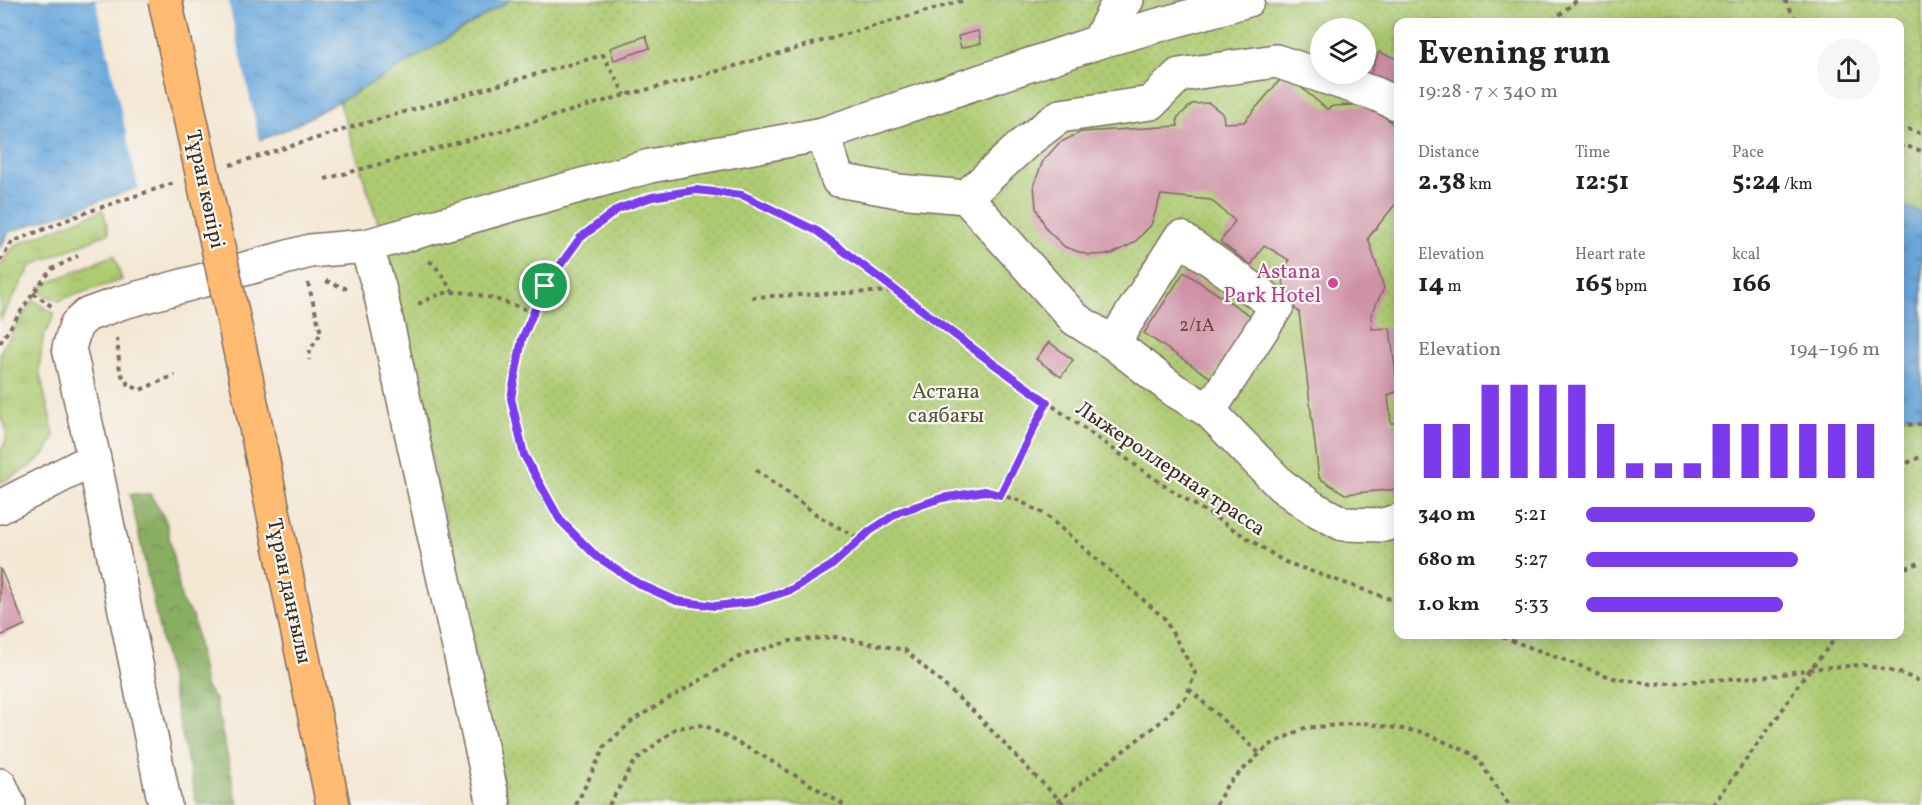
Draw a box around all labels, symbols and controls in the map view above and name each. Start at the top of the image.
map controls [1310,18,1376,84]
button: layers [1310,18,1376,84]
text: Evening run [1418,32,1611,78]
button: share [1817,38,1880,101]
text: 19:28 · 7 × 340 m [1418,78,1558,106]
street label: Тұран көпірі [178,127,231,251]
text: Distance [1418,142,1479,164]
text: Time [1575,142,1610,164]
text: Pace [1732,142,1764,164]
text: 2.38 [1418,164,1466,200]
text: 12:51 [1575,164,1629,200]
text: 5:24 [1732,164,1781,200]
text: km [1466,174,1492,196]
text: /km [1781,174,1813,196]
text: Elevation [1418,244,1485,266]
text: Heart rate [1575,244,1646,266]
text: kcal [1732,244,1760,266]
place label: Astana Park Hotel [1224,258,1321,311]
pin [519,260,570,311]
text: 14 [1418,266,1444,302]
text: 165 [1575,266,1612,302]
text: 166 [1732,266,1771,302]
icon: arrive [528,269,561,302]
marker: Astana Park Hotel [1326,276,1340,290]
text: m [1444,276,1462,298]
text: bpm [1612,276,1648,298]
house number: 2/1А [1179,314,1215,339]
text: Elevation [1418,336,1501,364]
text: 194–196 m [1789,336,1880,364]
park label: Астана саябағы [908,378,984,431]
street label: Лыжероллерная трасса [1069,395,1271,544]
text: 340 m [1418,501,1476,529]
text: 5:21 [1514,501,1547,529]
street label: Тұран даңғылы [259,516,318,667]
text: 680 m [1418,546,1476,574]
text: 5:27 [1514,546,1548,574]
text: 1.0 km [1418,591,1480,619]
text: 5:33 [1514,591,1549,619]

